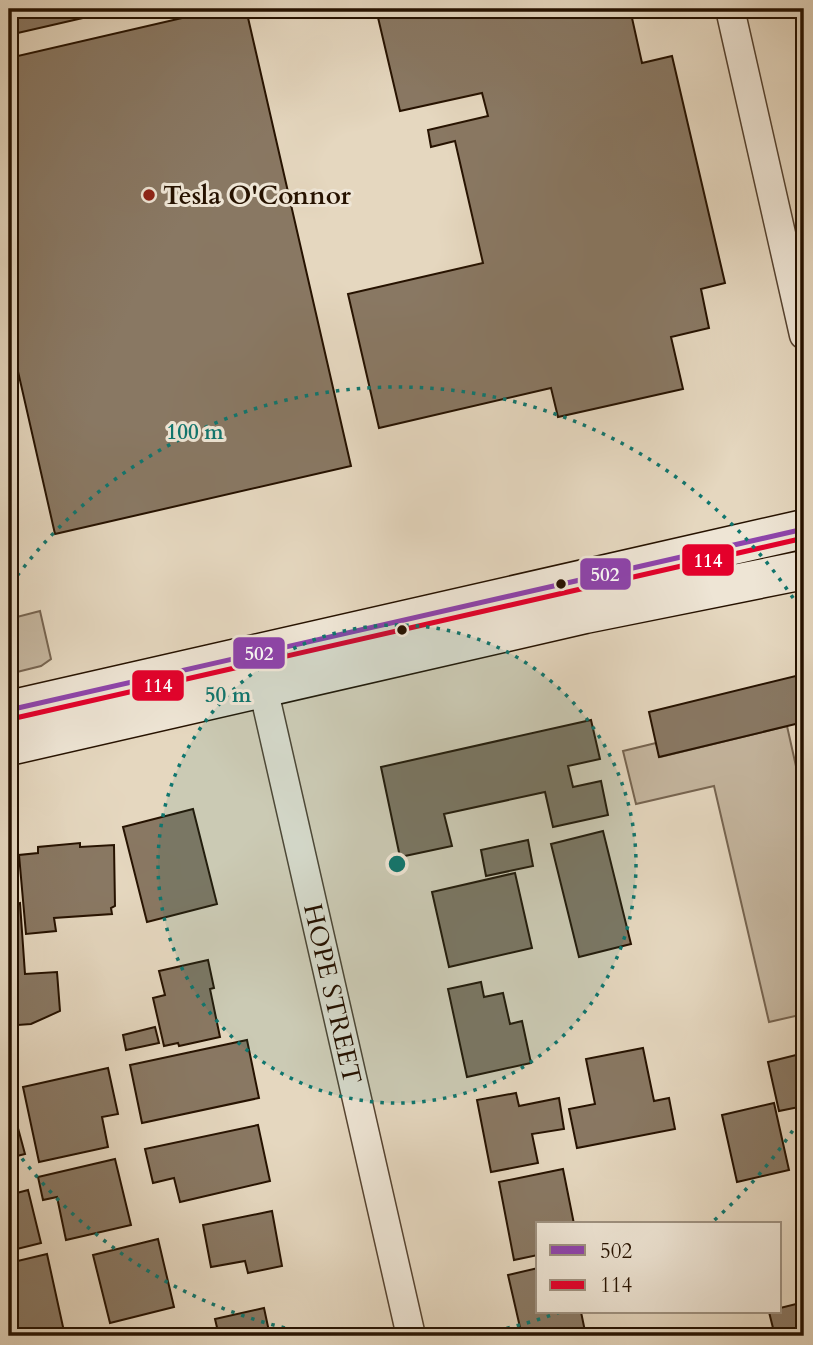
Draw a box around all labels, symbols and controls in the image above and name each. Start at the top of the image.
place label: Tesla O'Connor [163,178,352,213]
marker: Tesla O'Connor [141,187,157,203]
text: 100 m [166,418,224,447]
line badge: 114 [681,543,735,577]
text: 114 [693,548,723,574]
line badge: 502 [579,557,632,591]
text: 502 [590,562,620,588]
unlabelled marker [554,577,568,591]
unlabelled marker [395,623,409,637]
line badge: 502 [232,636,286,670]
text: 502 [244,641,274,667]
line badge: 114 [131,669,185,702]
text: 114 [143,673,173,699]
text: 50 m [205,681,252,710]
centre of rings [385,852,409,876]
street label: HOPE STREET [295,900,370,1087]
legend [536,1222,782,1314]
text: 502 [600,1237,633,1266]
text: 114 [600,1271,633,1300]

